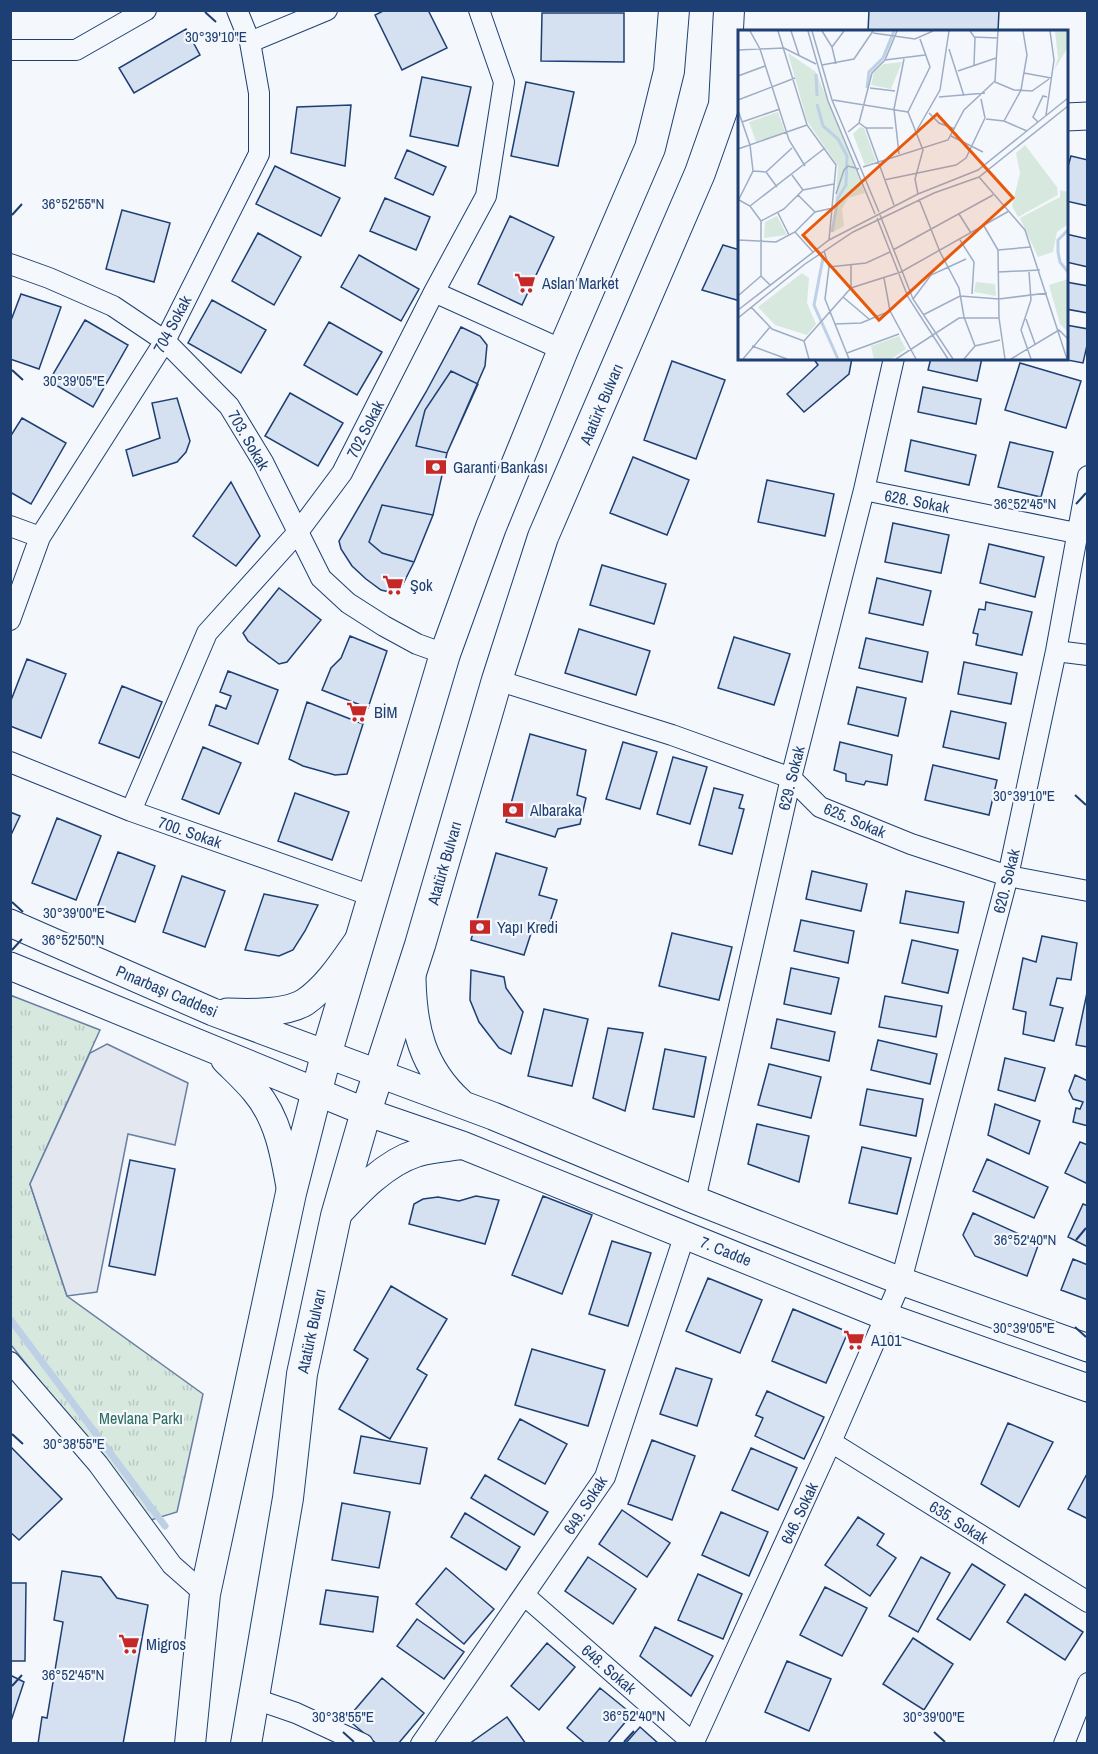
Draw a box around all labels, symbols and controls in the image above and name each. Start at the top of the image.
text: 30°39'10"E [185,26,247,47]
inset map [738,30,1068,360]
text: 36°52'55"N [42,193,104,214]
supermarket icon: Aslan Market [513,271,537,295]
place label: Aslan Market [541,272,619,294]
street label: 704 Sokak [148,291,196,357]
street label: Atatürk Bulvarı [574,360,628,449]
text: 30°39'05"E [43,370,105,391]
street label: 702 Sokak [341,396,389,462]
street label: 703. Sokak [223,406,275,474]
bank icon: Garanti Bankası [424,455,448,479]
place label: Garanti Bankası [453,456,548,478]
street label: 628. Sokak [883,484,952,518]
text: 36°52'45"N [994,493,1056,514]
supermarket icon: Şok [381,573,405,597]
place label: Şok [410,574,433,596]
supermarket icon: BİM [345,700,369,724]
place label: BİM [374,701,397,723]
street label: 629. Sokak [772,743,810,813]
text: 30°39'10"E [993,785,1055,806]
street label: 625. Sokak [820,797,890,843]
bank icon: Albaraka [501,798,525,822]
place label: Albaraka [529,799,582,821]
street label: 700. Sokak [155,811,225,853]
street label: Atatürk Bulvarı [421,819,466,908]
street label: 620. Sokak [987,846,1025,916]
text: 30°39'00"E [43,902,105,923]
bank icon: Yapı Kredi [468,915,492,939]
place label: Yapı Kredi [497,916,558,938]
text: 36°52'50"N [42,929,104,950]
street label: Pınarbaşı Caddesi [113,960,221,1022]
text: 36°52'40"N [994,1229,1056,1250]
street label: 7. Cadde [697,1231,755,1271]
street label: Atatürk Bulvarı [291,1287,331,1376]
text: 30°39'05"E [993,1317,1055,1338]
supermarket icon: A101 [842,1328,866,1352]
place label: A101 [870,1329,902,1351]
park label: Mevlana Parkı [99,1407,183,1429]
text: 30°38'55"E [43,1433,105,1454]
street label: 649. Sokak [558,1471,612,1539]
street label: 646. Sokak [775,1478,823,1547]
street label: 635. Sokak [925,1495,993,1549]
supermarket icon: Migros [117,1632,141,1656]
place label: Migros [146,1633,186,1655]
street label: 648. Sokak [577,1639,641,1699]
text: 36°52'45"N [42,1664,104,1685]
text: 36°52'40"N [603,1705,665,1726]
text: 30°38'55"E [312,1706,374,1727]
text: 30°39'00"E [903,1706,965,1727]

